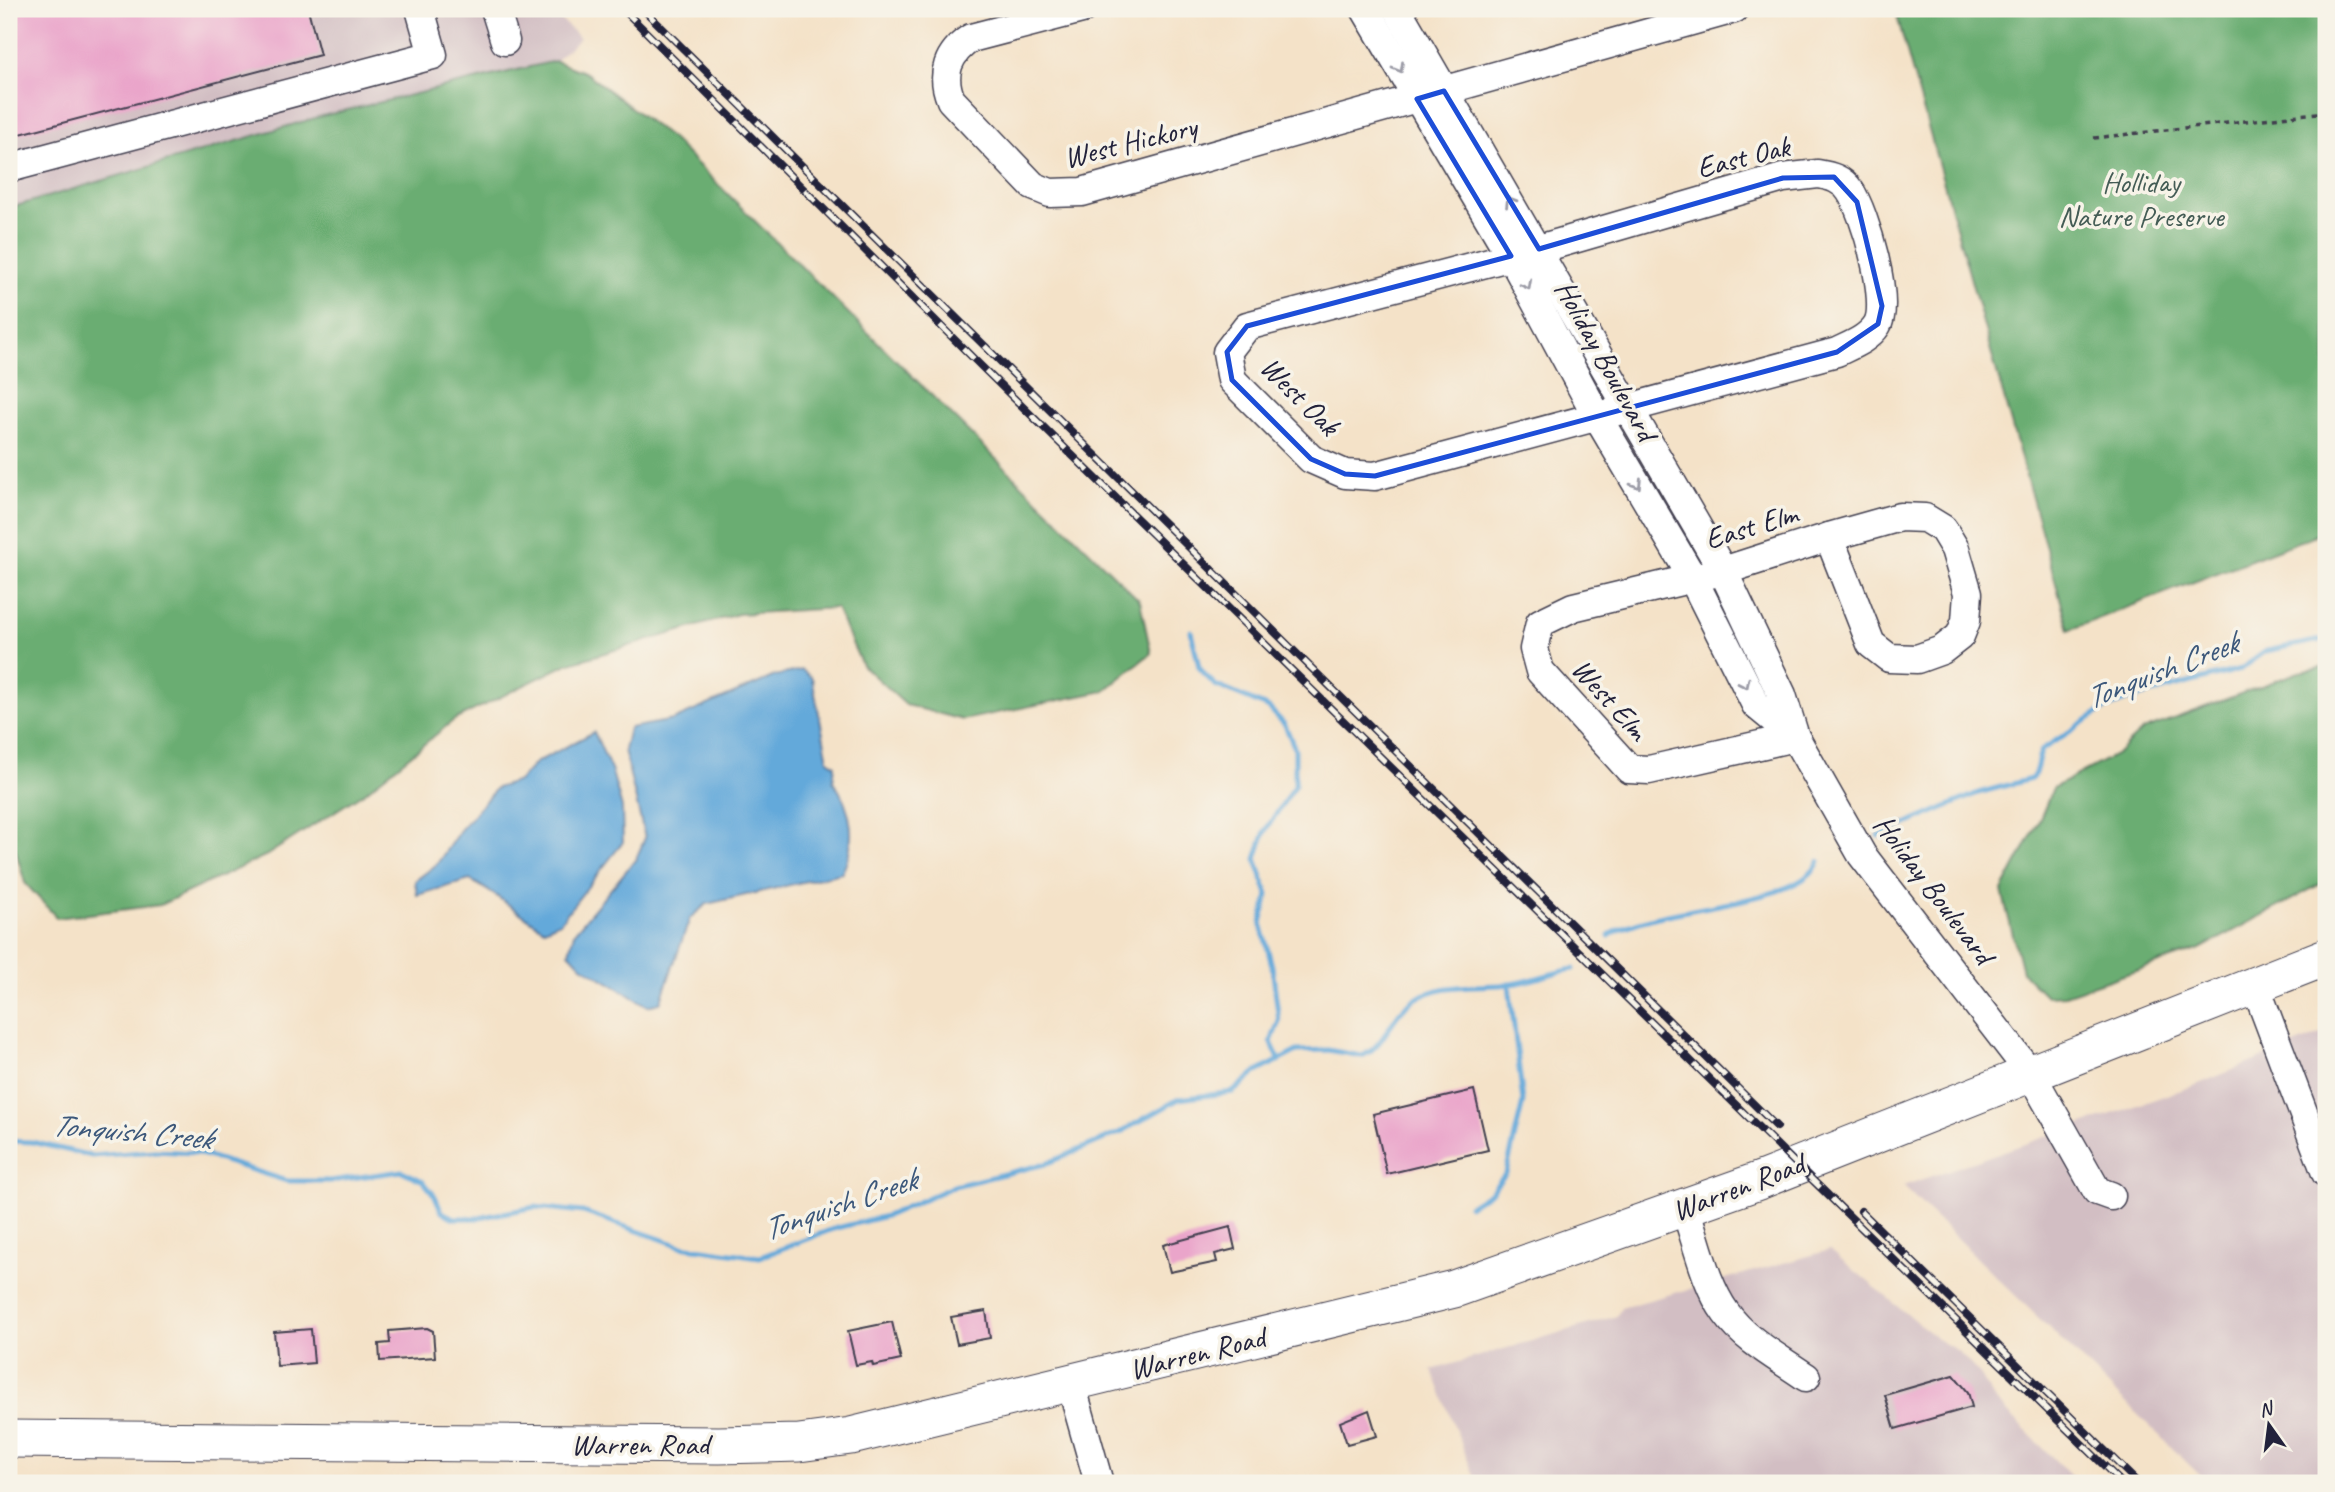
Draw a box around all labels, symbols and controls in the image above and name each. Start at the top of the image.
one-way arrow [1391,60,1404,73]
street label: West Hickory [1060,107,1203,177]
street label: East Oak [1693,127,1795,187]
park label: Holliday Nature Preserve [2059,163,2226,235]
one-way arrow [1505,196,1518,209]
street label: Holiday Boulevard [1546,273,1668,451]
one-way arrow [1518,278,1532,290]
street label: West Oak [1252,348,1349,445]
one-way arrow [1629,476,1642,489]
street label: East Elm [1700,493,1804,558]
water label: Tonquish Creek [2079,620,2249,718]
street label: West Elm [1563,650,1658,749]
one-way arrow [1737,677,1751,689]
street label: Holiday Boulevard [1865,807,2005,975]
water label: Tonquish Creek [50,1104,220,1159]
street label: Warren Road [1667,1143,1813,1229]
water label: Tonquish Creek [757,1157,927,1250]
street label: Warren Road [1125,1317,1273,1388]
north arrow [2234,1390,2304,1460]
text: N [2257,1396,2277,1423]
street label: Warren Road [571,1425,713,1463]

